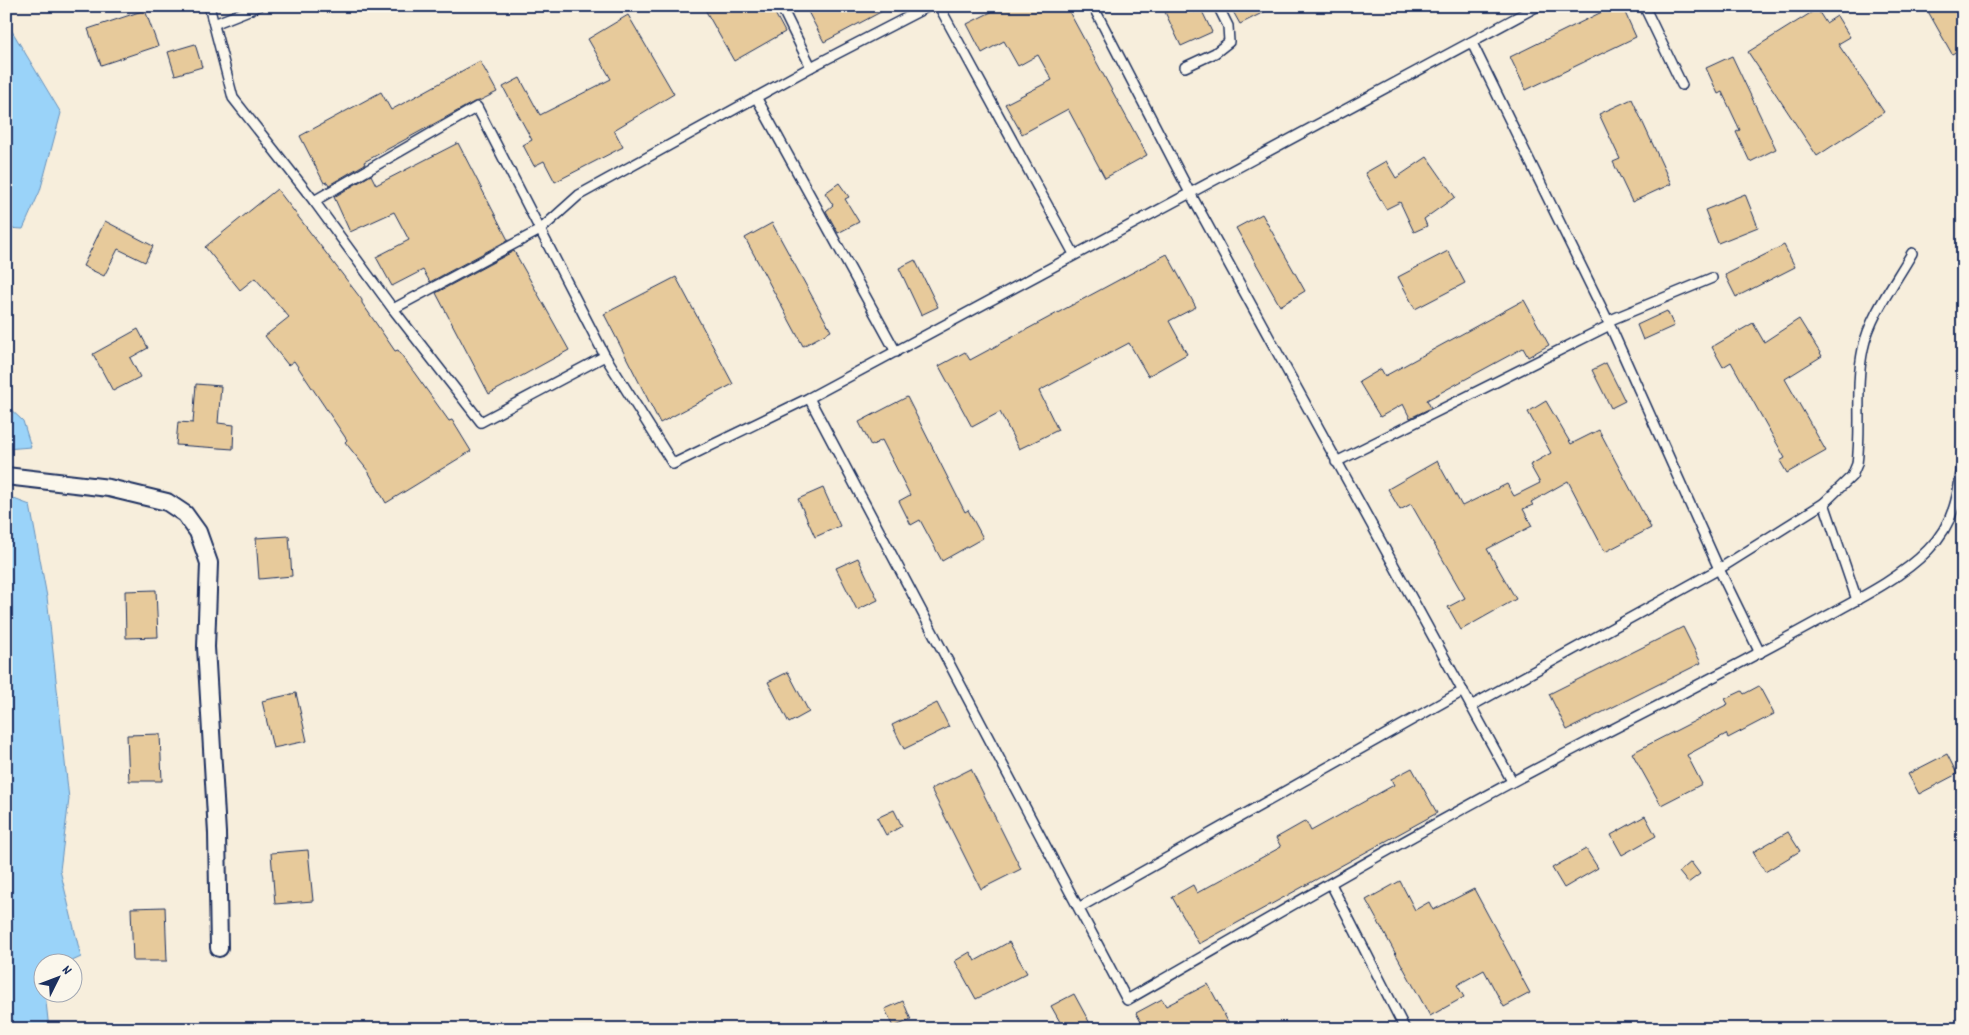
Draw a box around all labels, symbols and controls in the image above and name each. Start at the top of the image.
north arrow [32,952,82,1002]
text: N [56,961,76,980]

